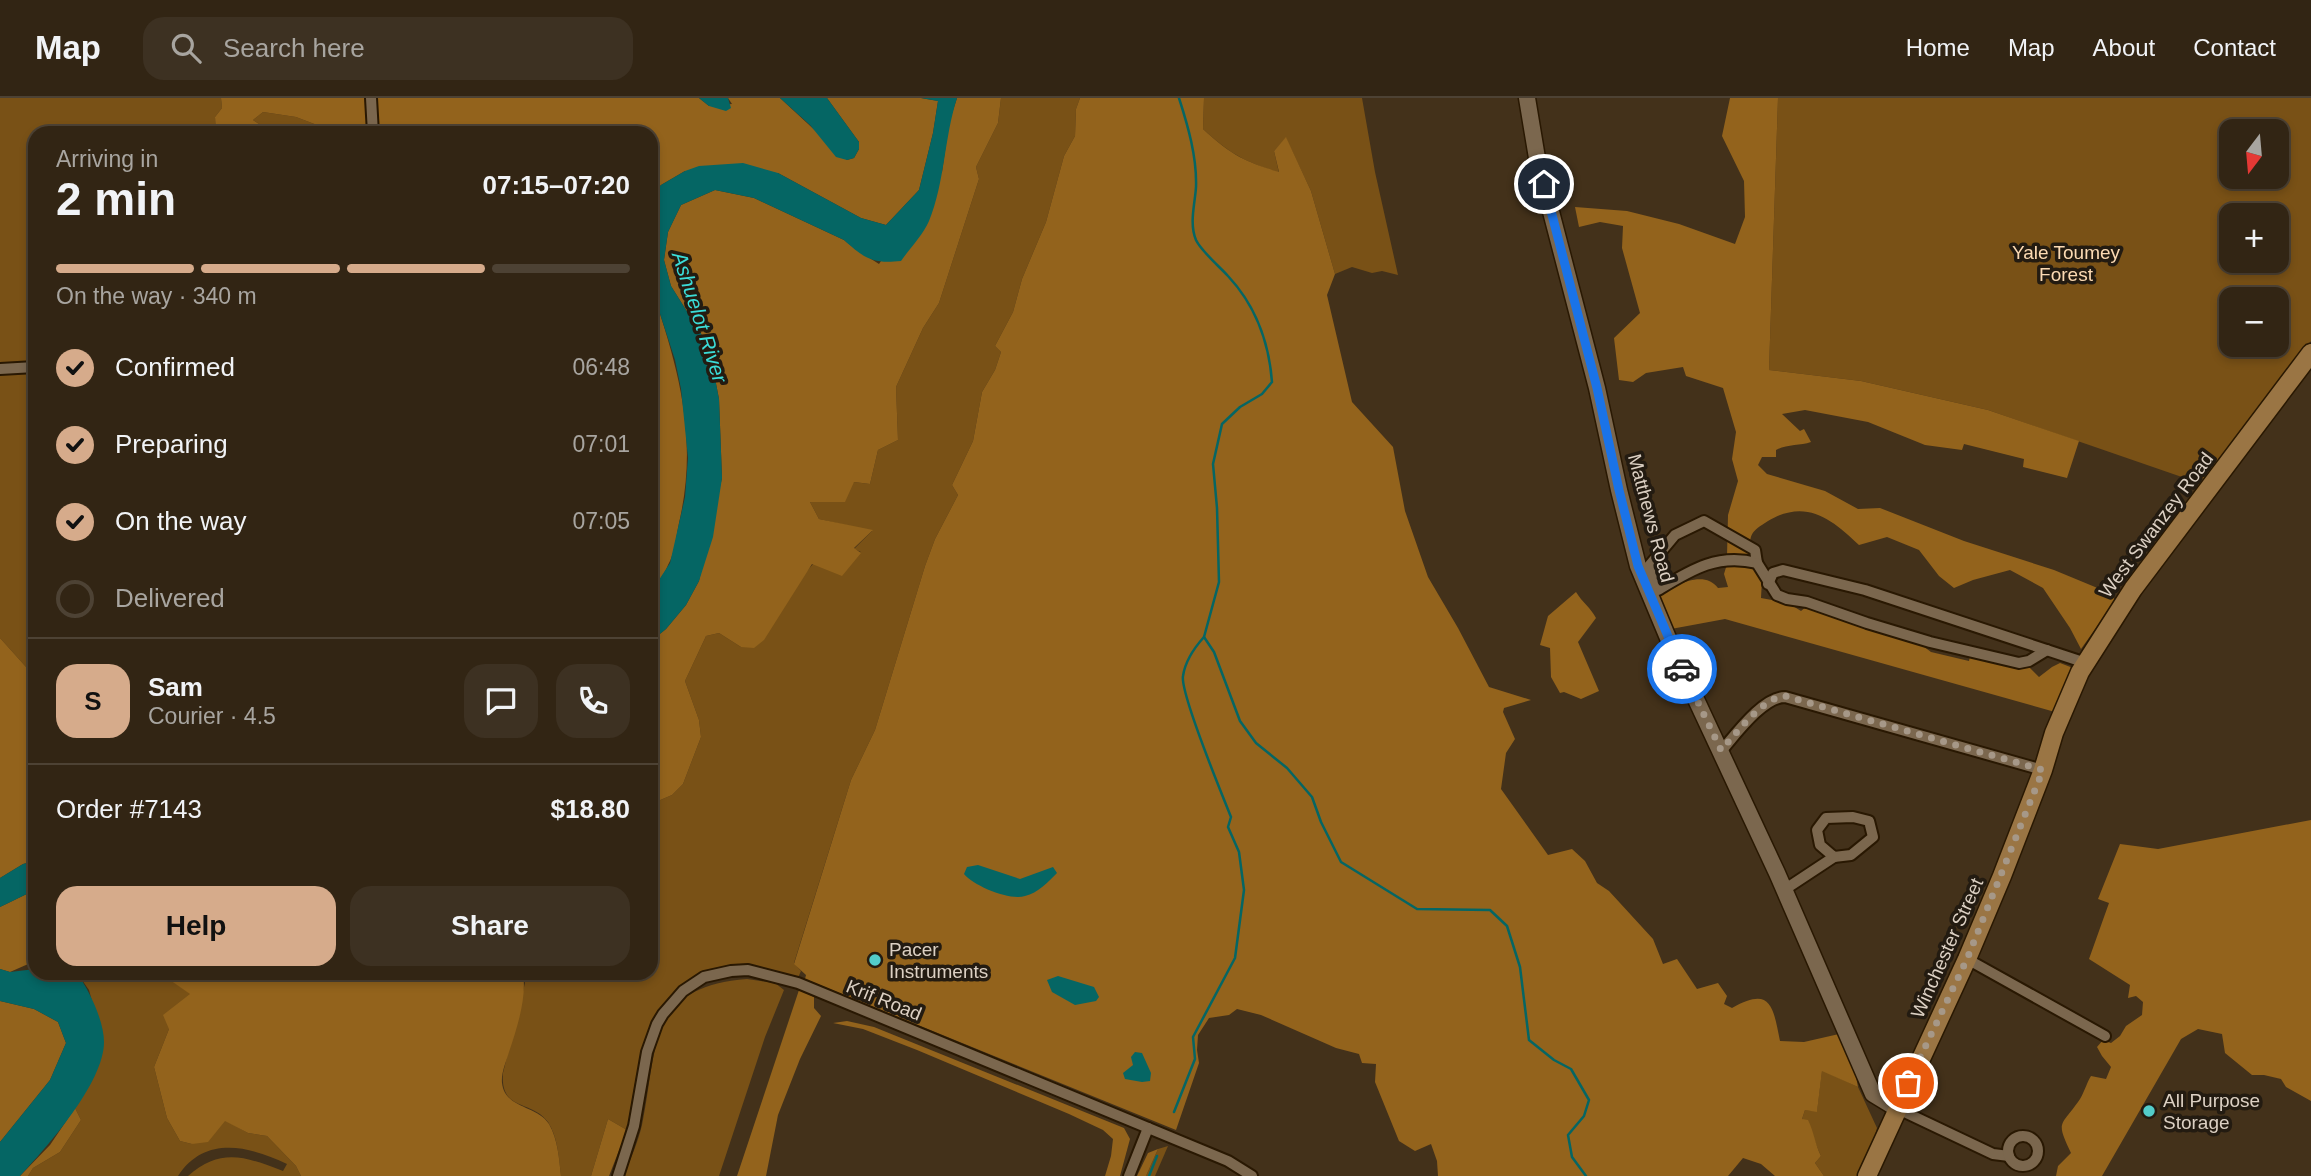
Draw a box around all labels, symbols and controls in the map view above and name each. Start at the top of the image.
search box [143,17,633,80]
text: Map [35,29,101,66]
icon: search [167,29,205,67]
text: Search here [223,33,365,63]
text: Home [1906,34,1970,61]
text: Map [2008,34,2055,61]
text: About [2093,34,2155,61]
text: Contact [2193,34,2276,61]
north arrow [2219,119,2289,189]
map controls [2219,119,2289,357]
text: Arriving in [56,146,158,172]
pin [1514,154,1574,214]
icon: home [1525,165,1563,203]
text: 07:15–07:20 [483,170,630,200]
text: 2 min [56,173,176,225]
button: + [2219,203,2289,273]
park label: Yale Toumey Forest [2012,242,2121,285]
water label: Ashuelot River [667,247,732,386]
text: On the way · 340 m [56,283,257,309]
button: − [2219,287,2289,357]
icon: check [56,349,94,387]
text: Confirmed [115,352,235,382]
text: 06:48 [572,354,630,380]
icon: check [56,426,94,464]
text: Preparing [115,429,228,459]
text: 07:01 [572,431,630,457]
street label: West Swanzey Road [2095,448,2217,602]
street label: Matthews Road [1624,452,1678,584]
icon: check [56,503,94,541]
text: On the way [115,506,247,536]
text: 07:05 [572,508,630,534]
text: Delivered [115,583,225,613]
courier [1647,634,1717,704]
icon: car [1663,650,1701,688]
button: chat [464,664,538,738]
button: phone [556,664,630,738]
text: Sam [148,672,203,702]
text: S [84,686,102,716]
text: Courier · 4.5 [148,703,276,729]
text: Order #7143 [56,794,202,824]
text: $18.80 [550,794,630,824]
street label: Winchester Street [1907,874,1988,1021]
button: Help [56,886,336,966]
button: Share [350,886,630,966]
place label: Pacer Instruments [889,939,988,982]
marker: Pacer Instruments [867,952,883,968]
street label: Krif Road [843,975,925,1025]
pin [1878,1053,1938,1113]
icon: bag [1889,1064,1927,1102]
place label: All Purpose Storage [2163,1090,2260,1133]
marker: All Purpose Storage [2141,1103,2157,1119]

